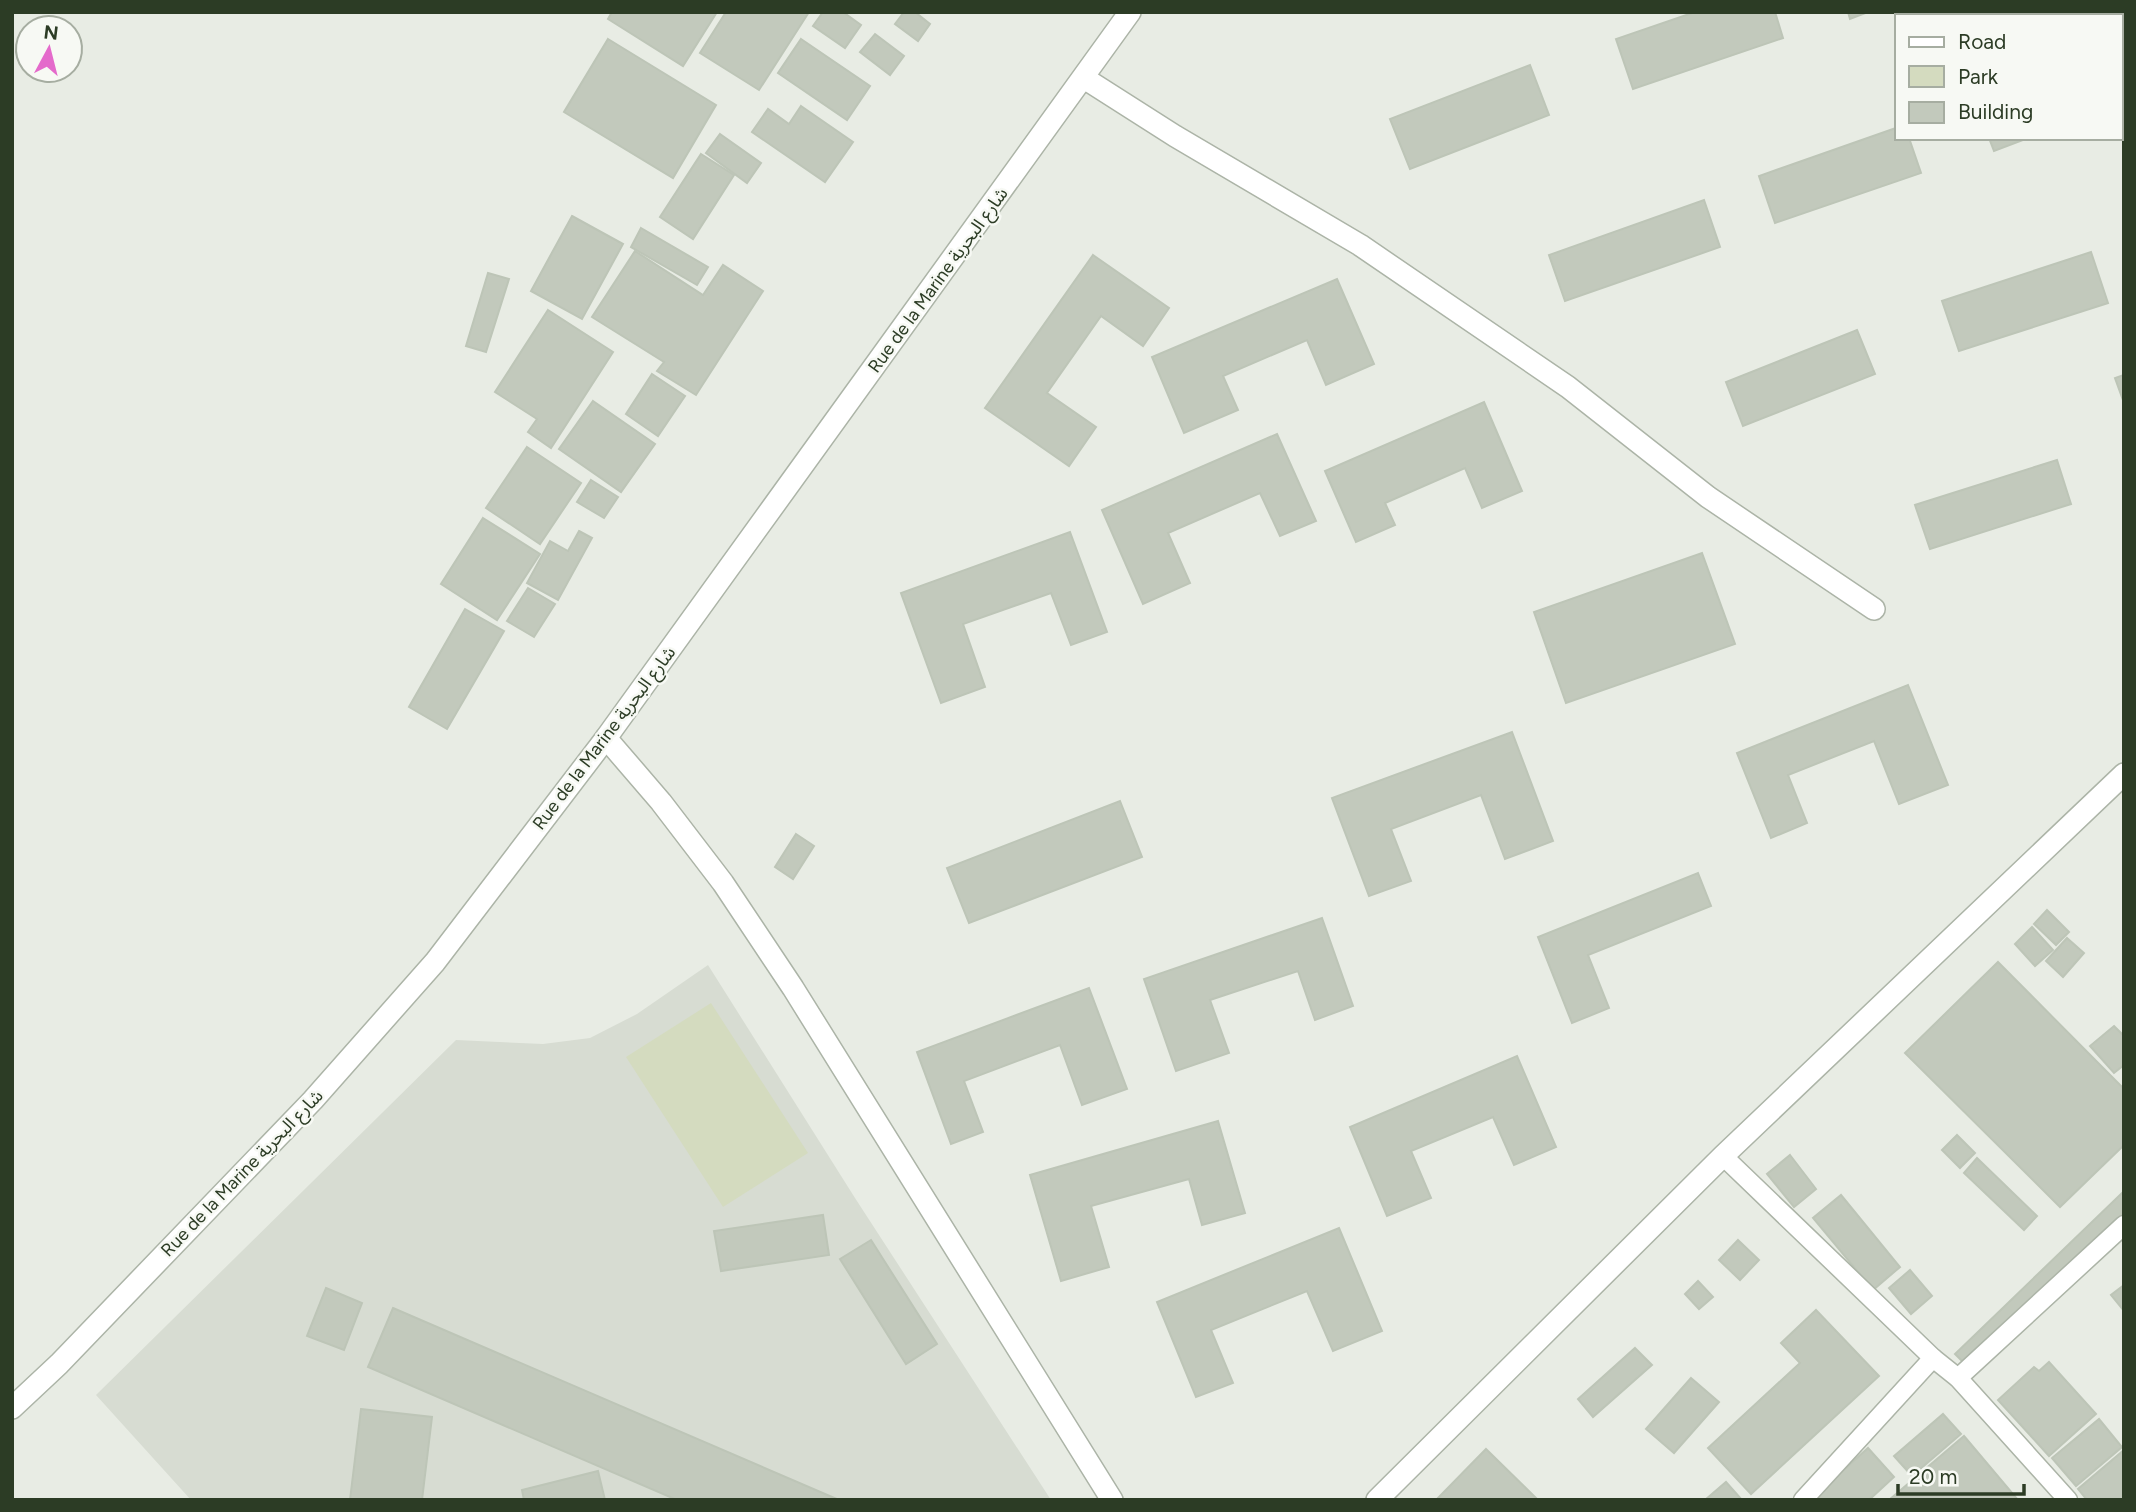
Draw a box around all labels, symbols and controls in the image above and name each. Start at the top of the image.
north arrow [14,14,84,84]
legend [1895,14,2122,140]
text: N [42,20,60,45]
text: Road [1958,29,2006,54]
text: Park [1958,64,1999,89]
text: Building [1958,99,2033,124]
street label: Rue de la Marine شارع البحرية [863,183,1015,379]
street label: Rue de la Marine شارع البحرية [528,642,683,836]
street label: Rue de la Marine شارع البحرية [156,1085,330,1263]
scale bar [1898,1452,2024,1496]
text: 20 m [1909,1464,1957,1489]

